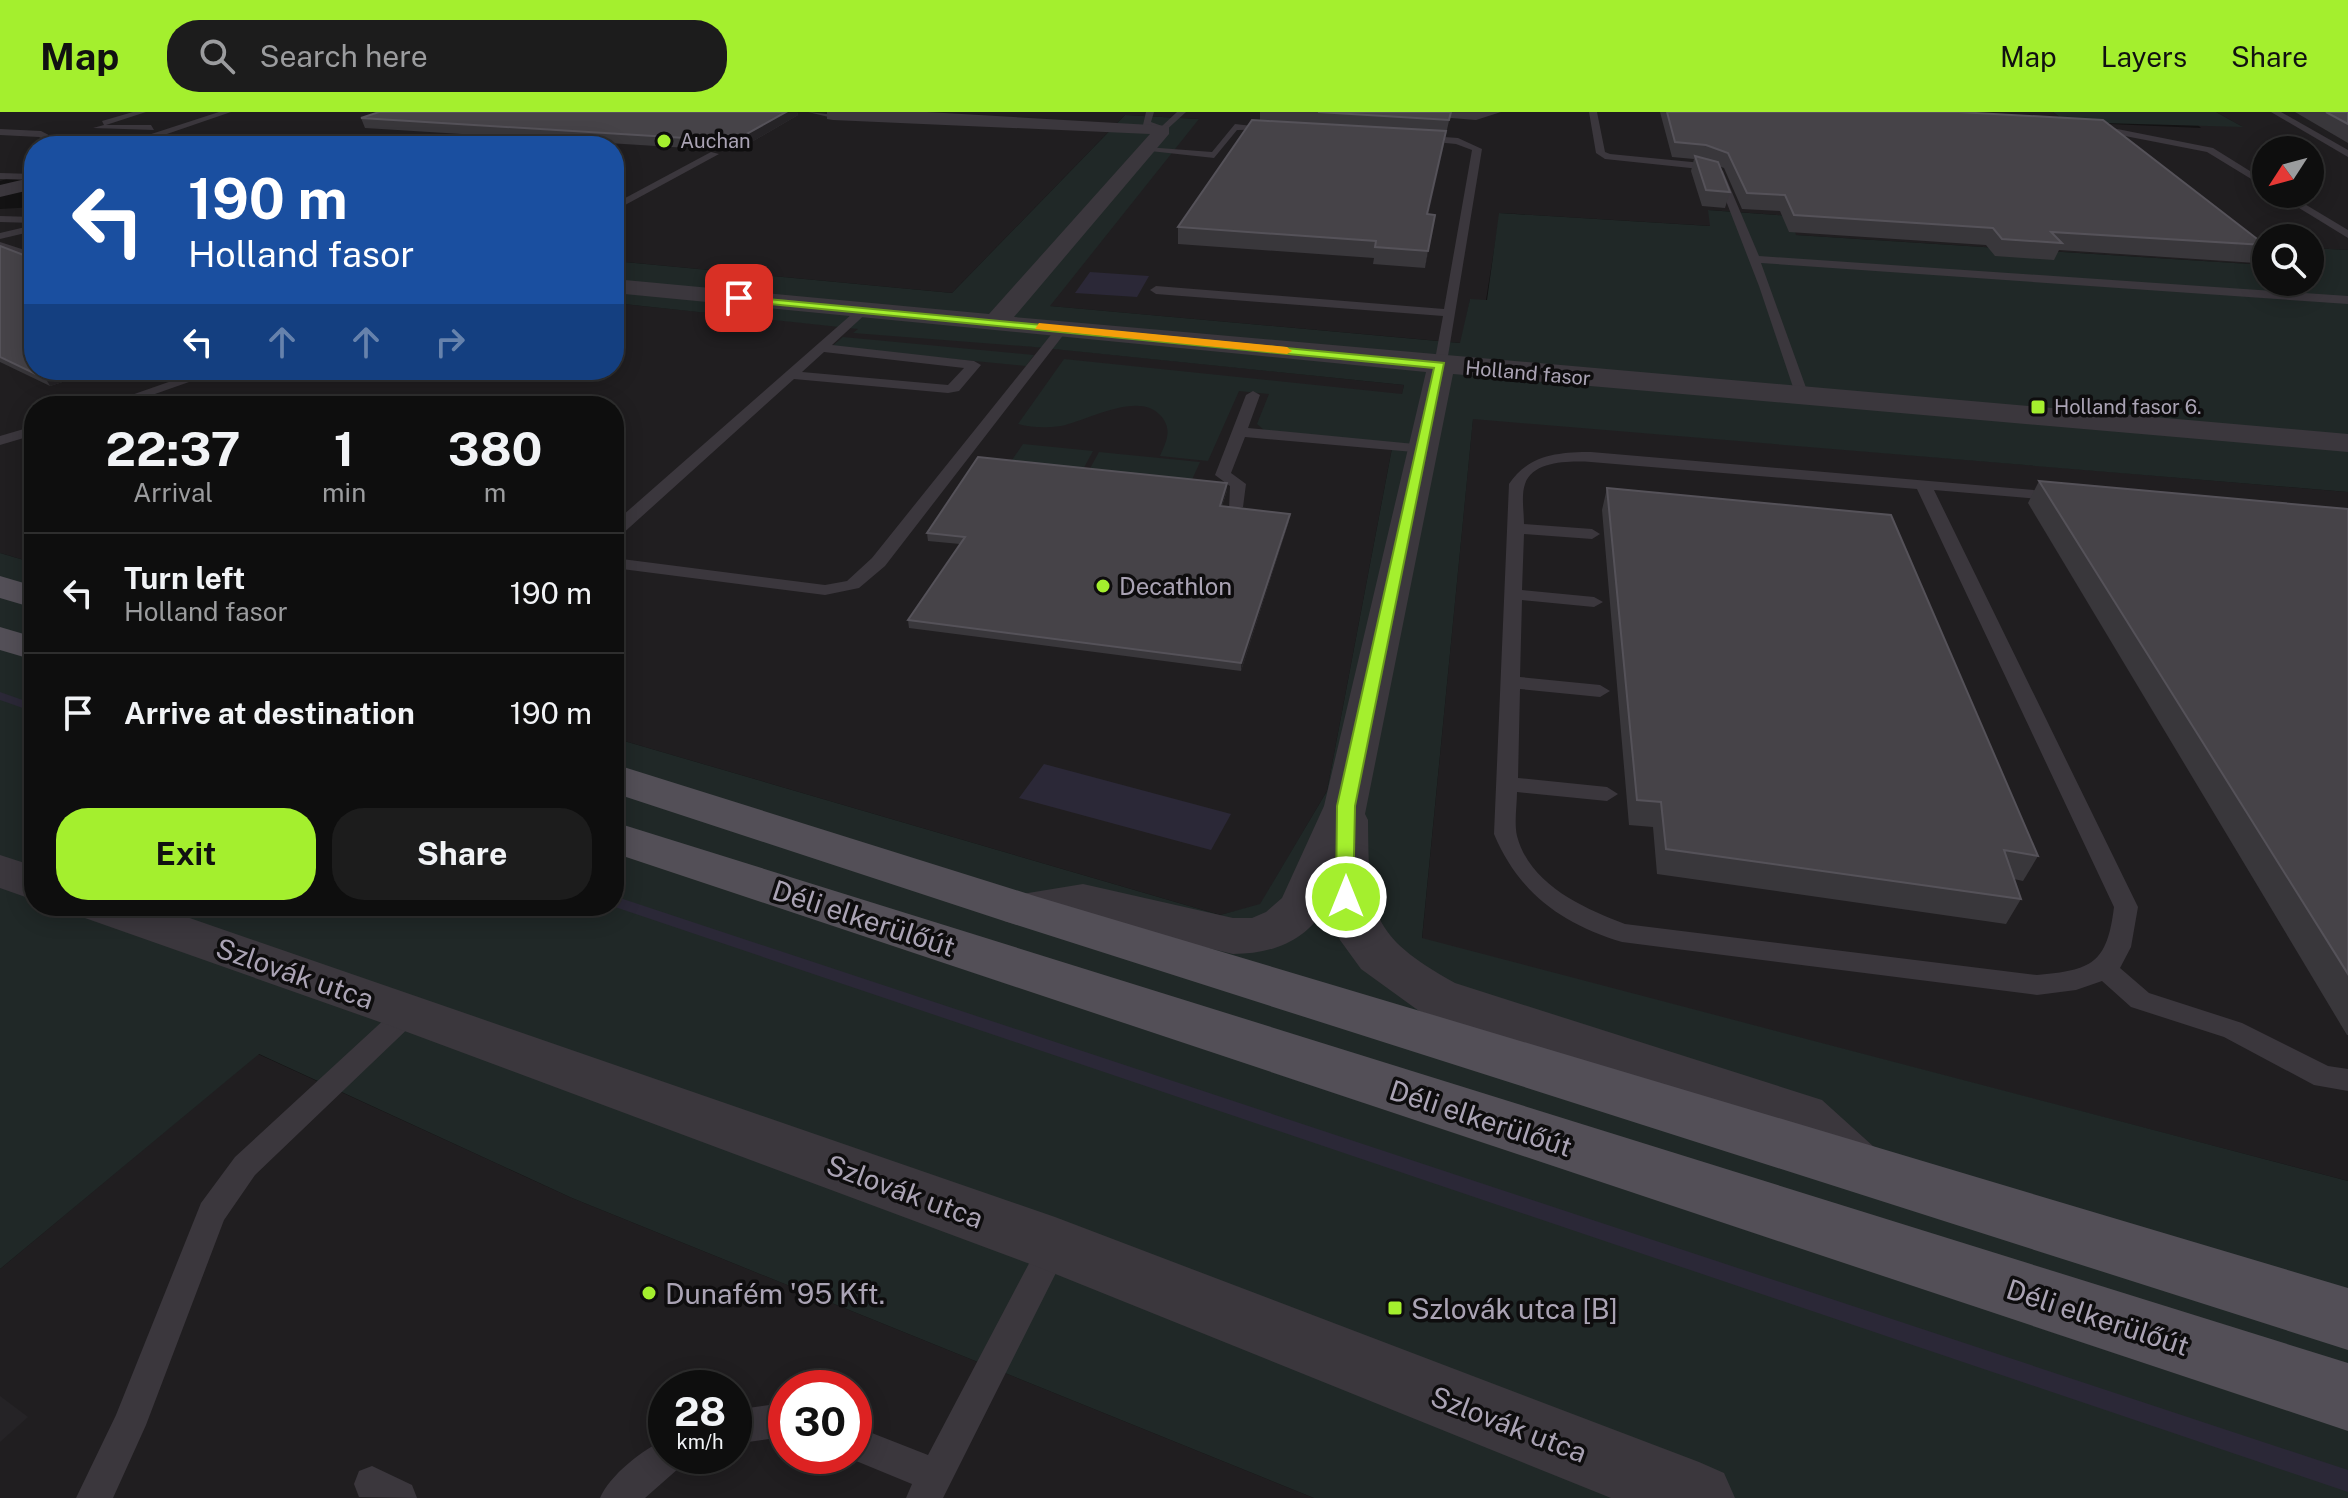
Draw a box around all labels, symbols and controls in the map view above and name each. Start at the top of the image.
search box [167,20,727,92]
text: Map [40,34,119,79]
icon: search [195,34,239,78]
text: Search here [259,38,428,74]
text: Map [2000,40,2057,73]
text: Layers [2101,40,2187,73]
text: Share [2231,40,2308,73]
place label: Auchan [680,129,750,153]
marker: Auchan [655,132,673,150]
north arrow [2252,136,2324,208]
map controls [2252,136,2324,296]
text: 190 m [188,166,348,232]
icon: left [56,168,160,272]
button: search [2252,224,2324,296]
text: Holland fasor [188,233,414,275]
pin [705,264,773,332]
icon: arrive [717,276,761,320]
icon: left [176,320,220,364]
icon: ahead [260,320,304,364]
icon: ahead [344,320,388,364]
icon: right [428,320,472,364]
street label: Holland fasor [1464,356,1592,390]
place label: Holland fasor 6. [2054,395,2202,419]
marker: Holland fasor 6. [2029,398,2047,416]
text: 22:37 [106,420,241,477]
text: 1 [334,420,354,477]
text: 380 [448,420,542,477]
text: Arrival [133,477,213,508]
text: min [322,477,366,508]
text: m [484,477,506,508]
text: Turn left [124,560,245,596]
icon: left [56,571,100,615]
place label: Decathlon [1119,572,1232,600]
text: 190 m [510,575,592,611]
marker: Decathlon [1094,577,1112,595]
text: Holland fasor [124,596,288,627]
icon: arrive [56,691,100,735]
text: Arrive at destination [124,695,415,731]
text: 190 m [510,695,592,731]
button: Exit [56,808,316,900]
button: Share [332,808,592,900]
position arrow [1304,855,1388,939]
street label: Déli elkerülőút [768,873,960,963]
street label: Szlovák utca [212,931,378,1015]
street label: Déli elkerülőút [1385,1073,1577,1163]
street label: Szlovák utca [822,1147,988,1235]
street label: Déli elkerülőút [2002,1272,2194,1362]
place label: Dunafém '95 Kft. [665,1277,885,1310]
marker: Dunafém '95 Kft. [640,1284,658,1302]
place label: Szlovák utca [B] [1411,1292,1618,1325]
marker: Szlovák utca [B] [1386,1299,1404,1317]
speed limit sign: 30 [768,1370,872,1474]
street label: Szlovák utca [1426,1379,1592,1469]
text: 28 [674,1388,726,1435]
text: km/h [676,1430,724,1454]

